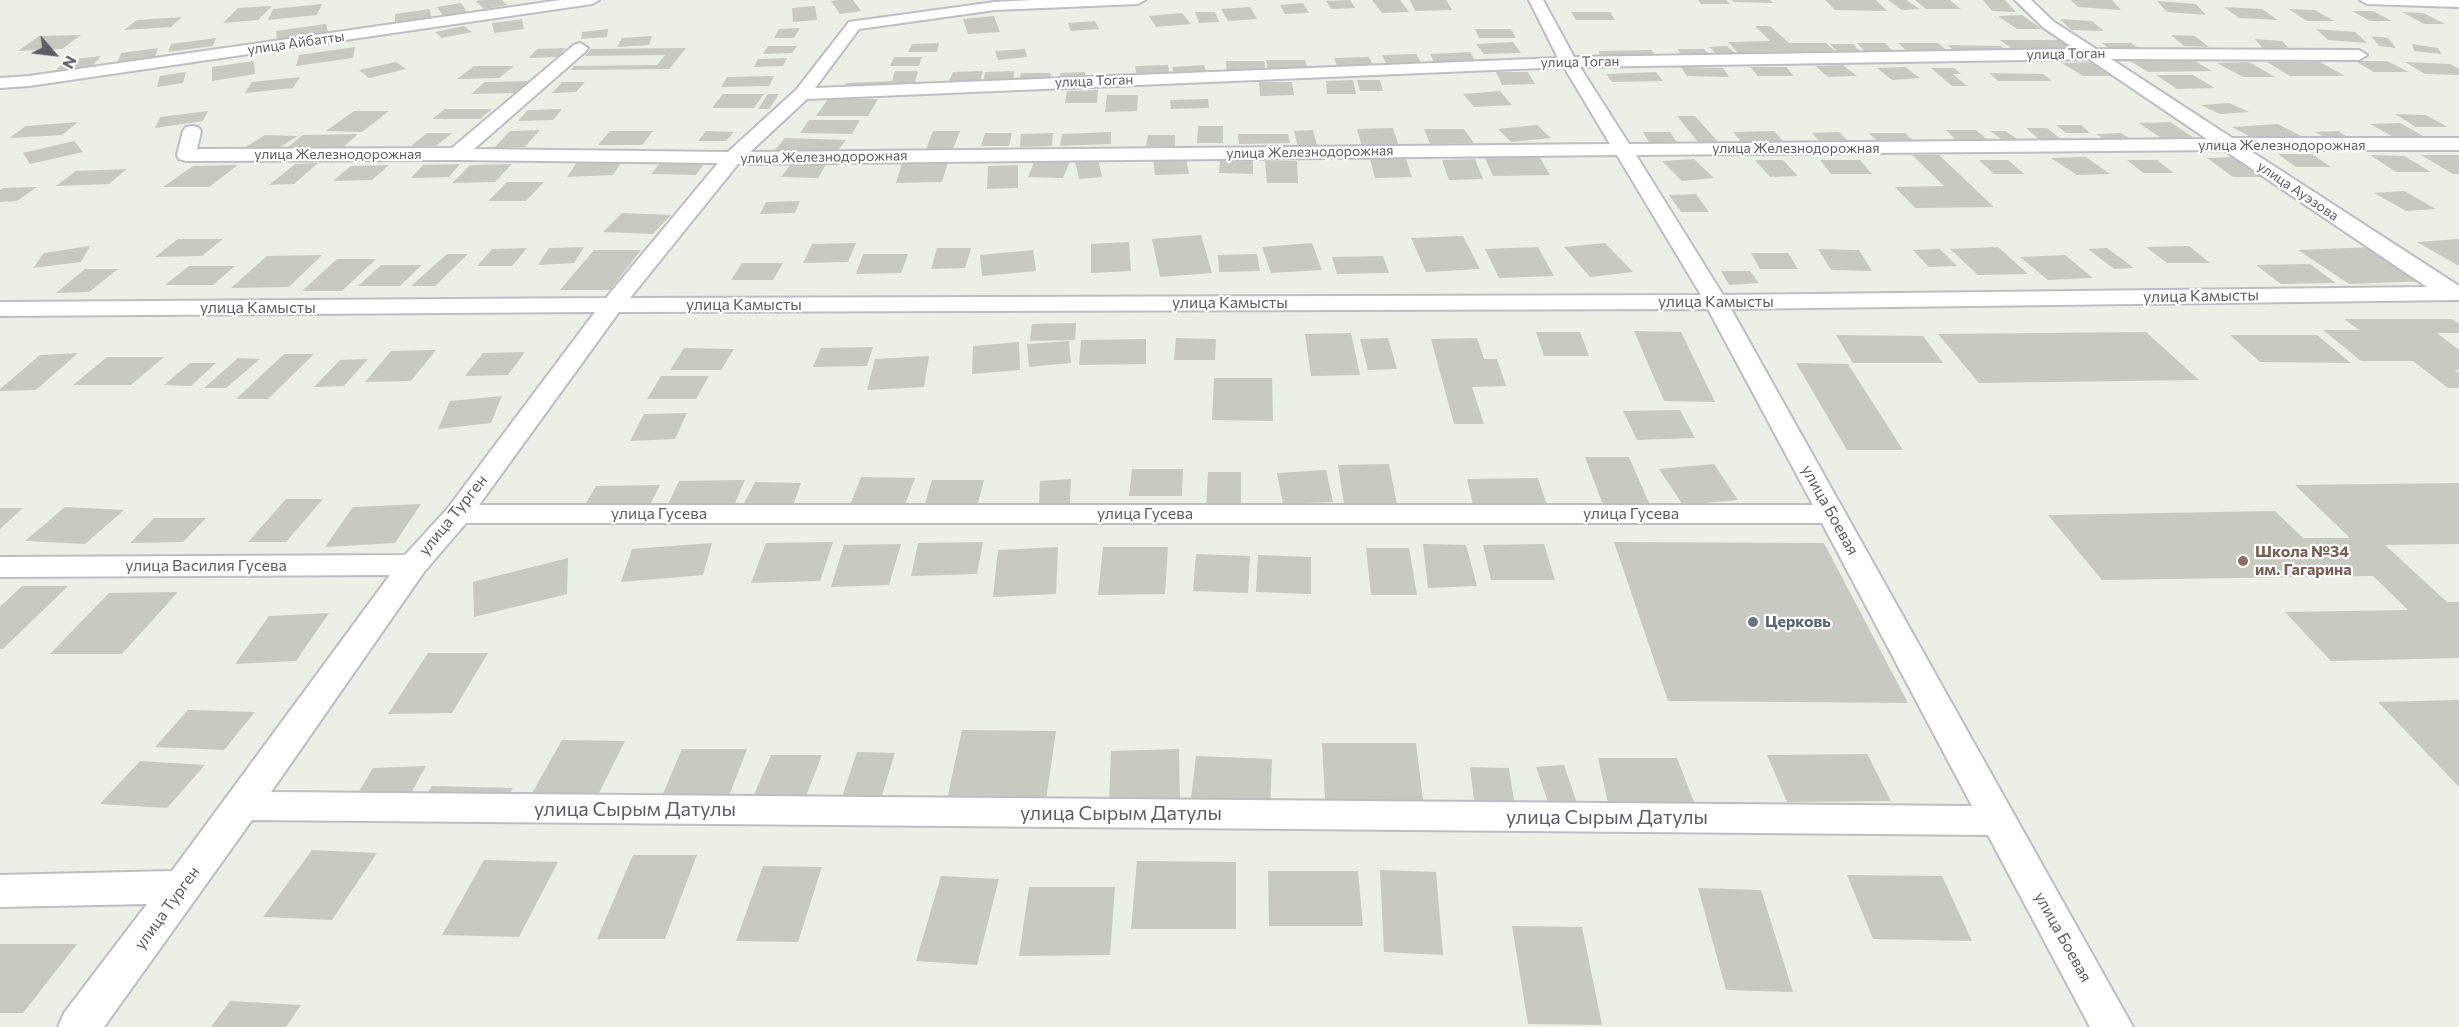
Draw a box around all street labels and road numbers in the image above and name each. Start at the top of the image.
street label: улица Айбатты [246,28,346,58]
street label: улица Тоган [2027,45,2105,63]
street label: улица Тоган [1541,53,1619,71]
street label: улица Тоган [1054,71,1134,91]
street label: улица Железнодорожная [2198,137,2366,153]
street label: улица Железнодорожная [1712,140,1880,156]
street label: улица Железнодорожная [1226,142,1394,162]
street label: улица Железнодорожная [254,146,422,162]
street label: улица Железнодорожная [740,147,908,167]
street label: улица Ауэзова [2254,158,2342,224]
street label: улица Камысты [2143,285,2259,307]
street label: улица Камысты [1658,292,1774,312]
street label: улица Камысты [1172,293,1288,313]
street label: улица Камысты [686,295,802,315]
street label: улица Камысты [200,298,316,318]
street label: улица Боевая [1797,462,1863,558]
street label: улица Турген [415,471,491,559]
street label: улица Гусева [611,504,707,524]
street label: улица Гусева [1097,504,1193,524]
street label: улица Гусева [1583,504,1679,524]
street label: улица Василия Гусева [125,556,287,576]
street label: улица Сырым Датулы [534,797,736,821]
street label: улица Сырым Датулы [1020,801,1222,825]
street label: улица Сырым Датулы [1506,805,1708,829]
street label: улица Турген [130,863,204,953]
street label: улица Боевая [2030,889,2096,985]

